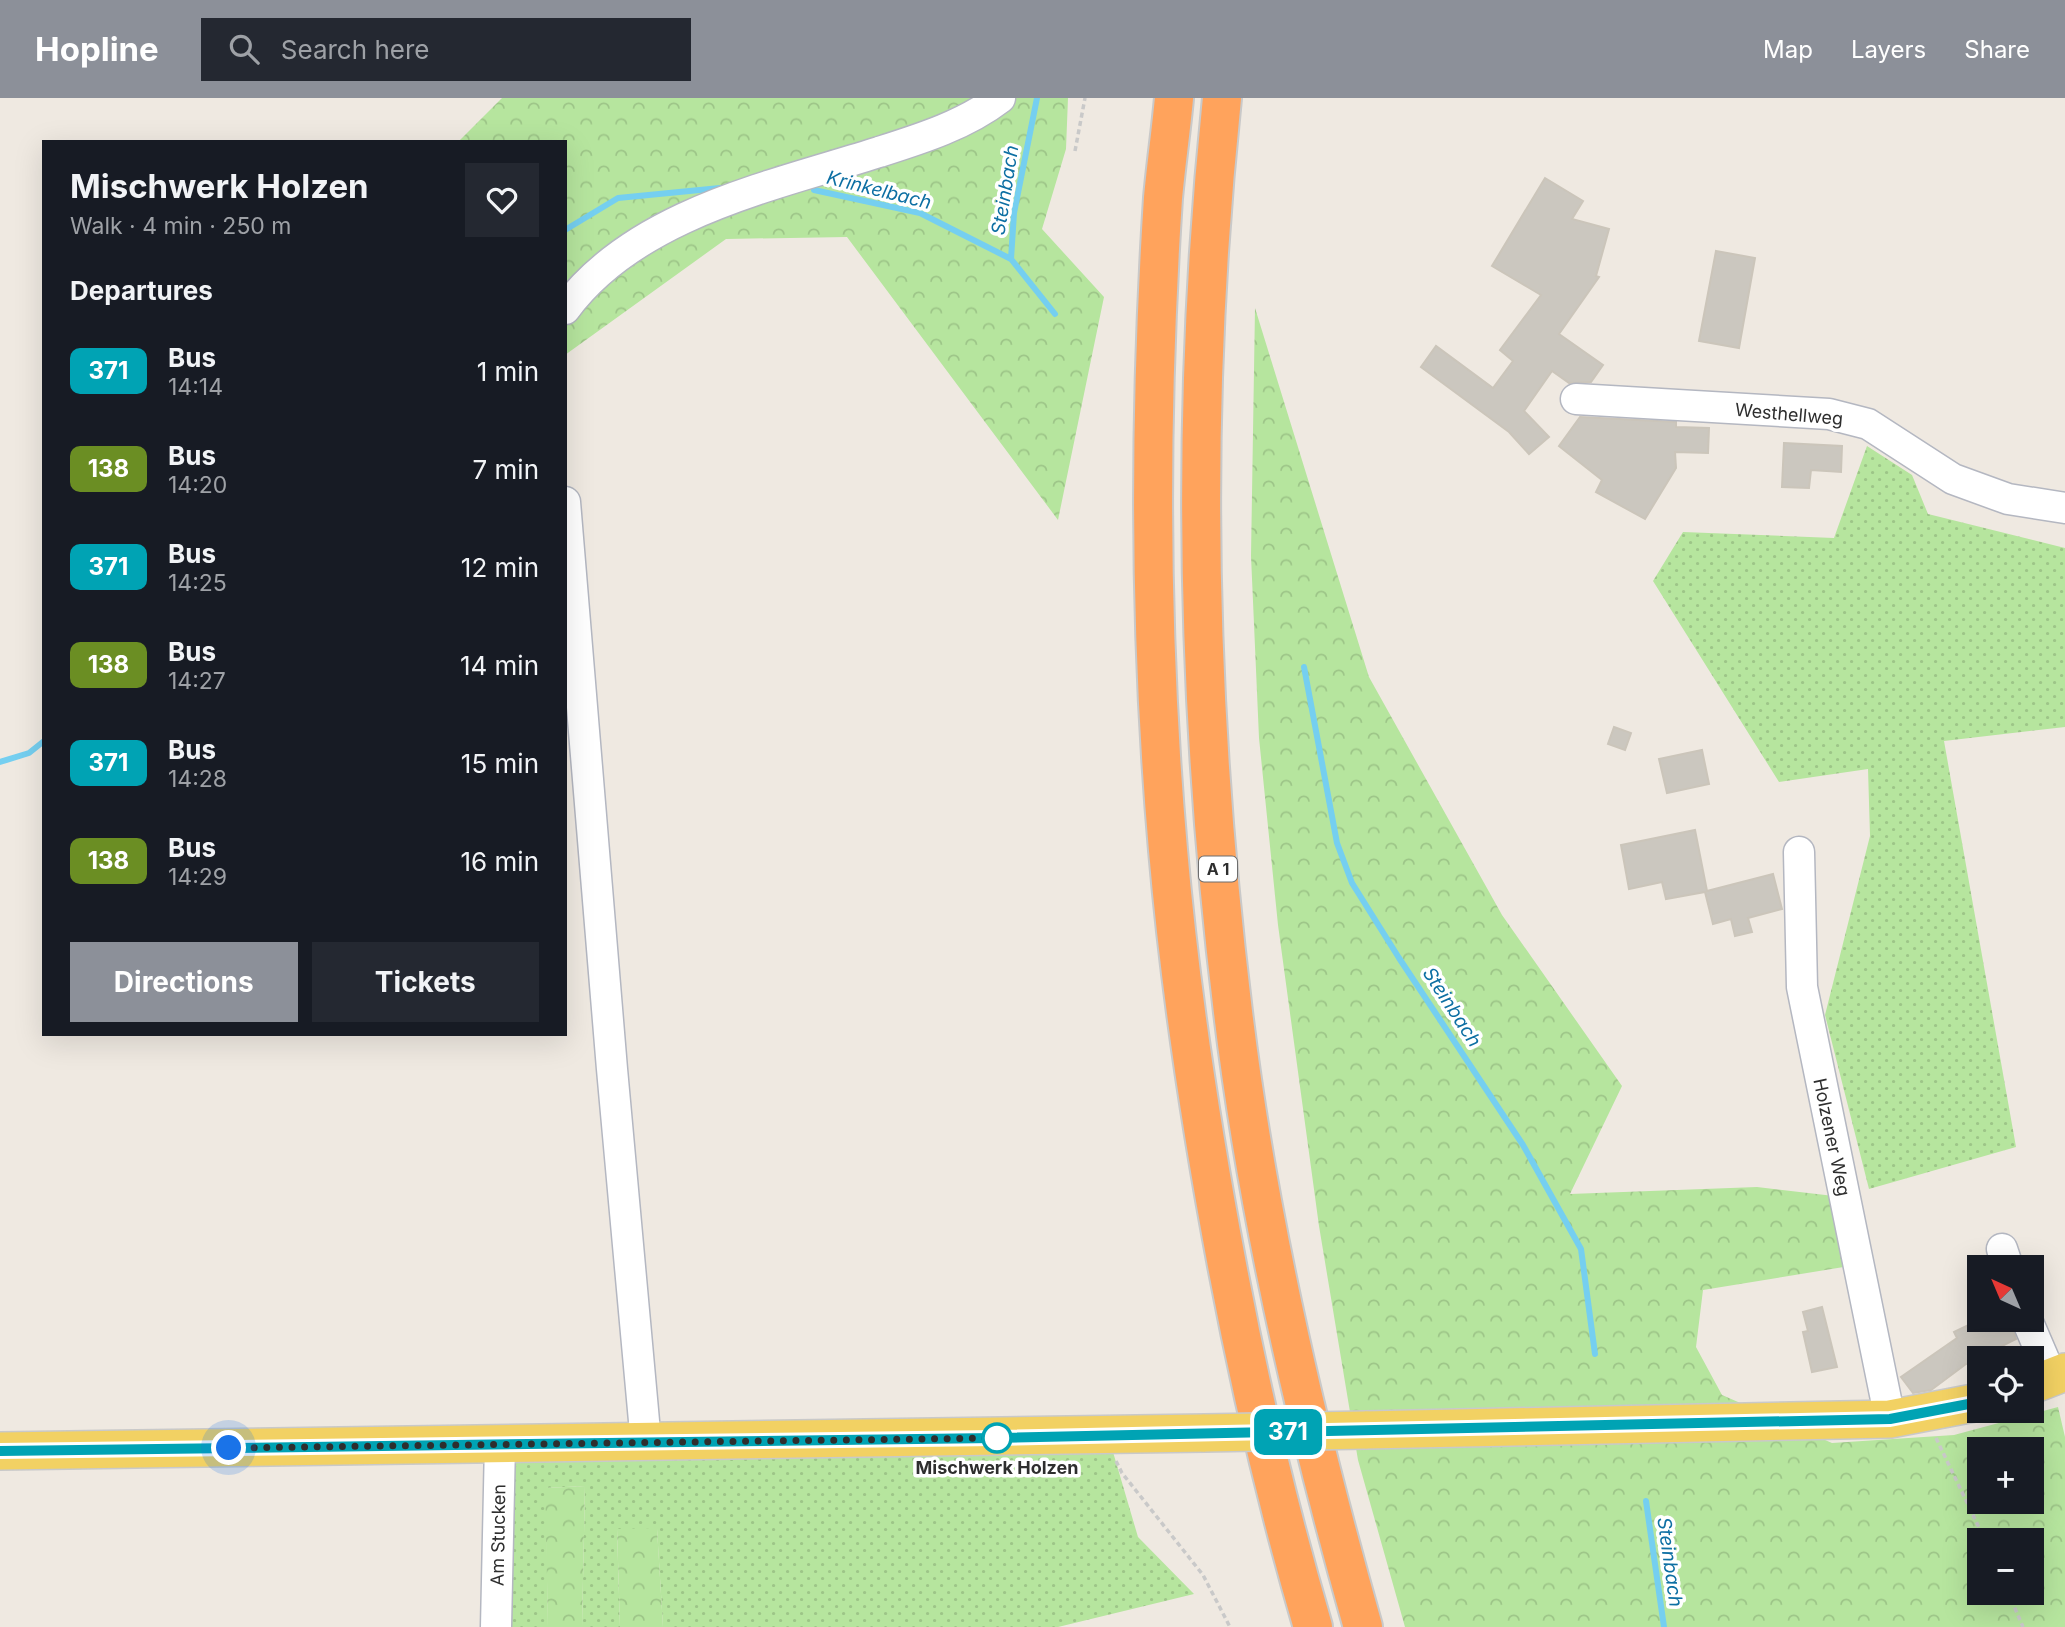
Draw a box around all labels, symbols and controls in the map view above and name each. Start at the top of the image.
search box [201,18,691,81]
text: Hopline [35,29,159,69]
icon: search [225,30,263,68]
text: Search here [281,34,429,65]
text: Map [1763,35,1813,64]
text: Layers [1851,35,1926,64]
text: Share [1964,35,2030,64]
water label: Steinbach [987,144,1023,236]
button: heart [465,163,539,237]
text: Mischwerk Holzen [70,166,369,206]
water label: Krinkelbach [824,166,934,214]
text: Walk · 4 min · 250 m [70,212,292,240]
text: Departures [70,275,213,306]
text: Bus [168,342,216,373]
text: 371 [89,356,128,385]
text: 1 min [477,356,539,387]
text: 14:14 [168,373,223,401]
street label: Westhellweg [1734,399,1844,429]
text: Bus [168,440,216,471]
text: 138 [88,454,129,483]
text: 7 min [473,454,539,485]
text: 14:20 [168,471,227,499]
text: Bus [168,538,216,569]
text: 371 [89,552,128,581]
text: 12 min [461,552,539,583]
text: 14:25 [168,569,227,597]
text: Bus [168,636,216,667]
text: 138 [88,650,129,679]
text: 14 min [460,650,539,681]
text: 14:27 [168,667,226,695]
text: Bus [168,734,216,765]
text: 371 [89,748,128,777]
text: 15 min [461,748,539,779]
text: 14:28 [168,765,227,793]
text: Bus [168,832,216,863]
text: 138 [88,846,129,875]
text: 16 min [461,846,539,877]
road number: A 1 [1199,856,1237,882]
text: 14:29 [168,863,227,891]
button: Directions [70,942,298,1022]
button: Tickets [312,942,539,1022]
water label: Steinbach [1418,963,1486,1051]
street label: Holzener Weg [1809,1076,1855,1198]
north arrow [1967,1255,2044,1332]
map controls [1967,1255,2044,1605]
button: locate [1967,1346,2044,1423]
line badge: 371 [1248,1409,1328,1455]
text: 371 [1268,1417,1308,1446]
marker: Mischwerk Holzen [982,1423,1012,1453]
your location [211,1430,246,1465]
button: + [1967,1437,2044,1514]
place label: Mischwerk Holzen [916,1457,1078,1478]
street label: Am Stucken [487,1484,509,1586]
water label: Steinbach [1652,1516,1688,1608]
button: − [1967,1528,2044,1605]

